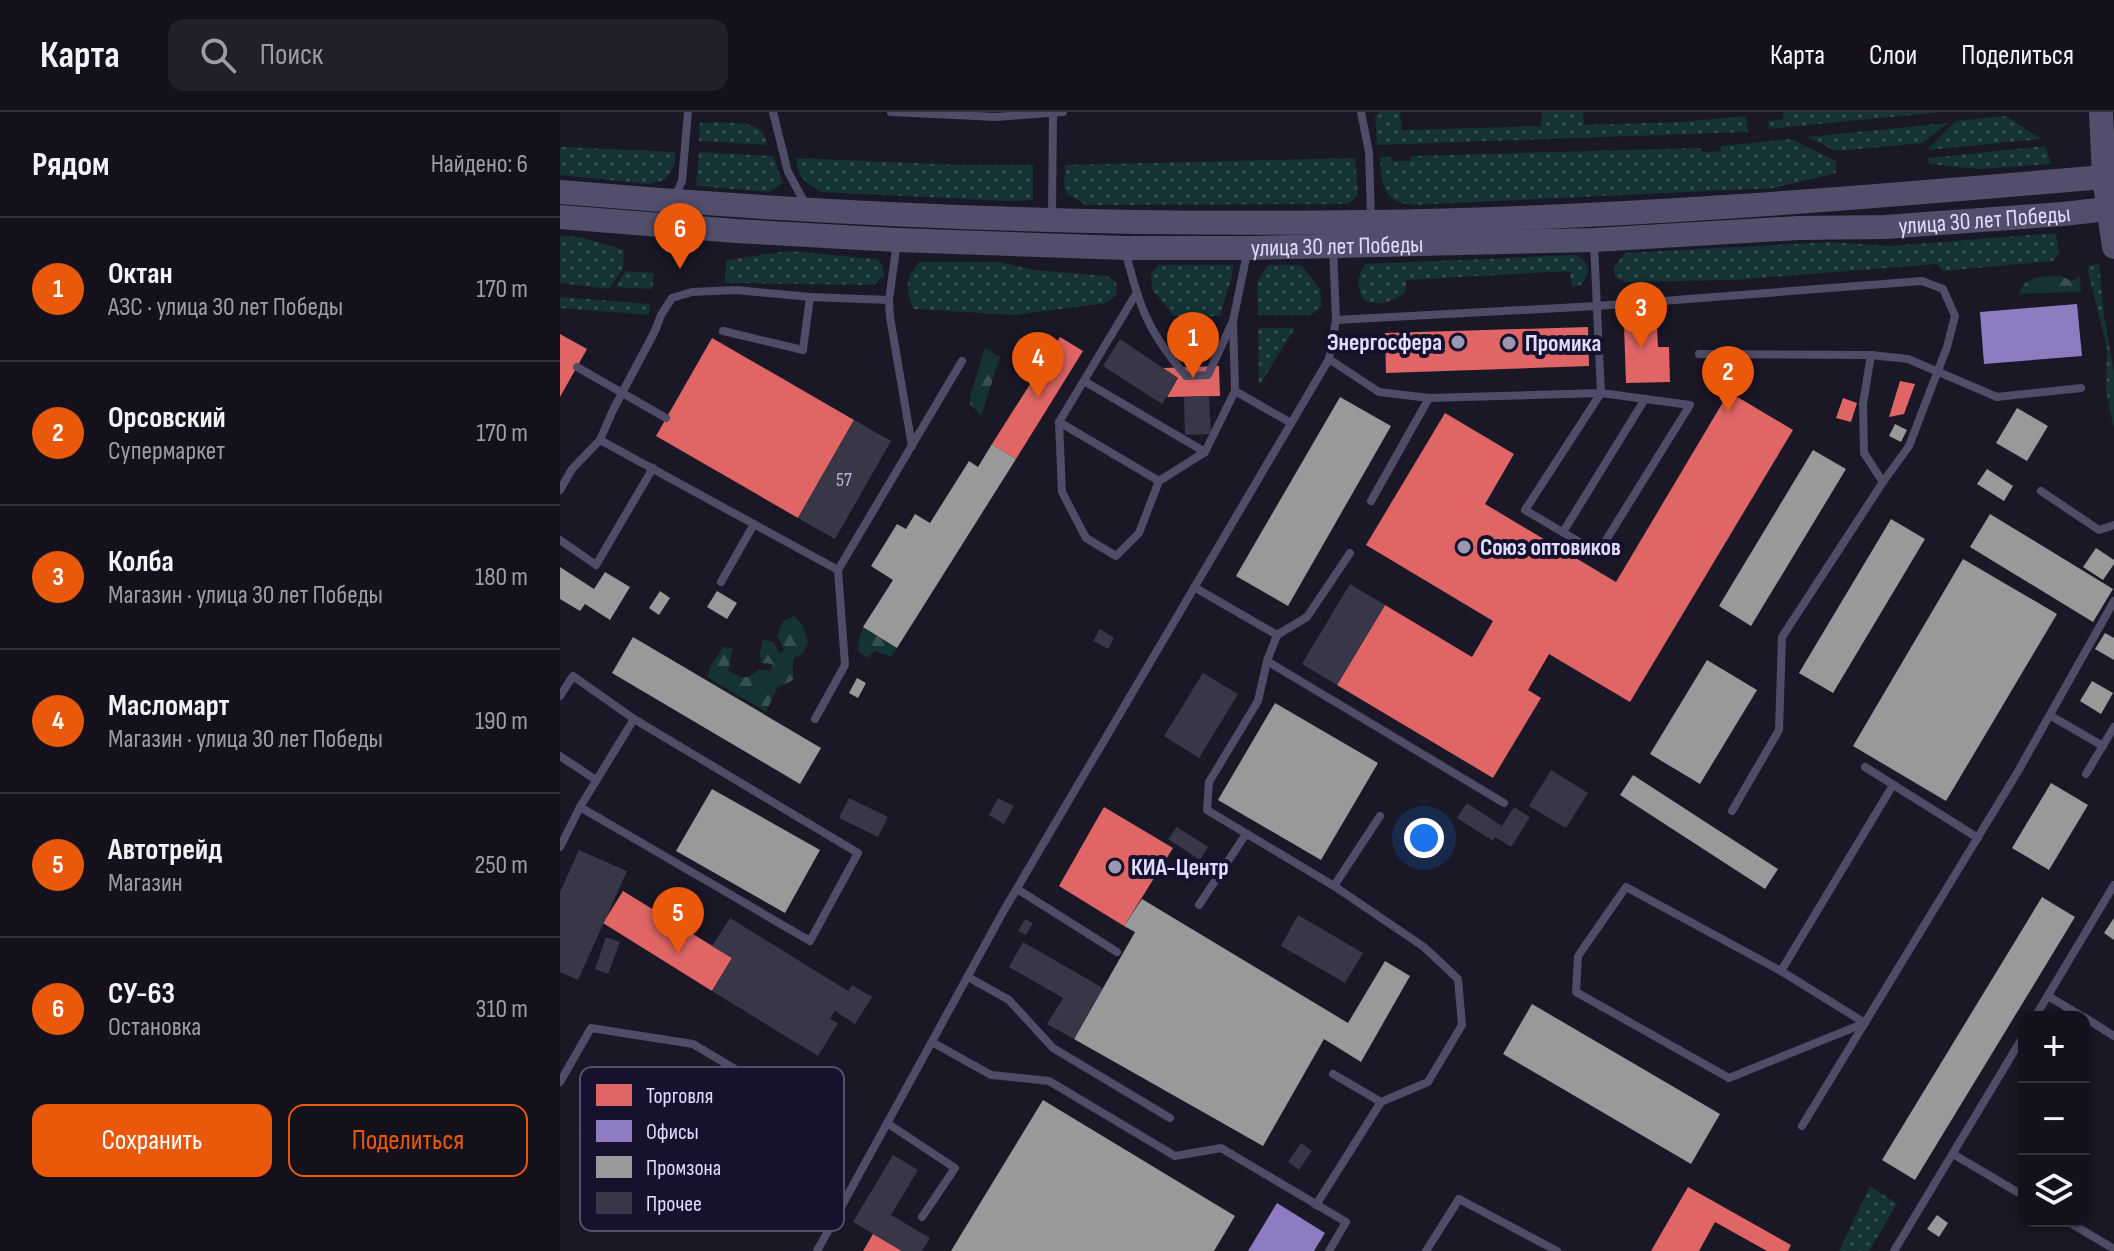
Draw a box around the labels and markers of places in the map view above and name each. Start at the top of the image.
pin: 6 [654,203,706,269]
pin: 3 [1615,282,1667,348]
pin: 1 [1167,312,1219,378]
place label: Энергосфера [1327,328,1442,357]
place label: Промика [1525,329,1601,358]
pin: 4 [1012,332,1064,398]
marker: Энергосфера [1449,333,1467,351]
marker: Промика [1500,334,1518,352]
pin: 2 [1702,346,1754,412]
place label: Союз оптовиков [1480,533,1621,562]
marker: Союз оптовиков [1455,538,1473,556]
place label: КИА-Центр [1131,853,1229,882]
marker: КИА-Центр [1106,858,1124,876]
pin: 5 [652,887,704,953]

